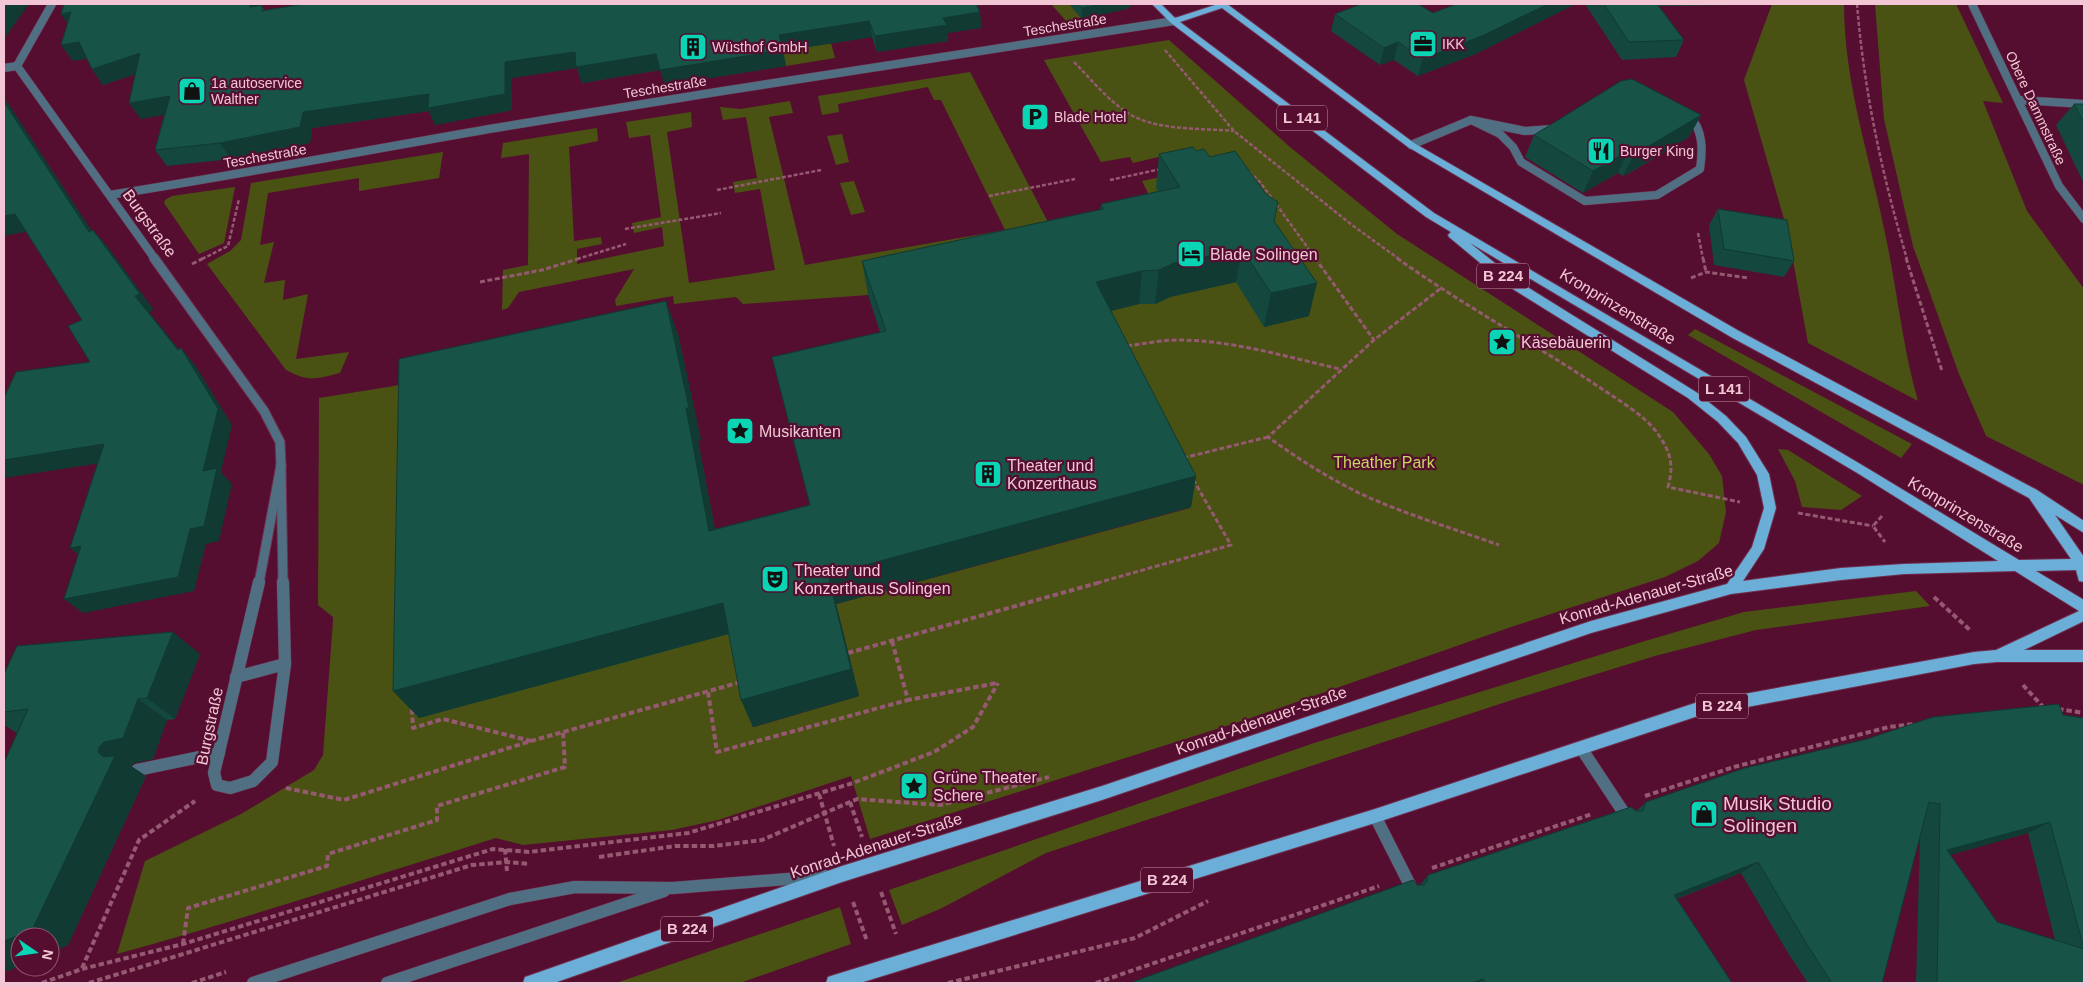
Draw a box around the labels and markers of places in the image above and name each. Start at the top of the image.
office icon: IKK [1408,29,1438,59]
building icon: Wüsthof GmbH [678,32,708,62]
place label: IKK [1442,36,1465,52]
place label: Wüsthof GmbH [712,39,808,55]
place label: 1a autoservice Walther [211,75,302,107]
shop icon: 1a autoservice Walther [177,76,207,106]
parking icon: Blade Hotel [1020,102,1050,132]
place label: Blade Hotel [1054,109,1126,125]
restaurant icon: Burger King [1586,136,1616,166]
place label: Burger King [1620,143,1694,159]
hotel icon: Blade Solingen [1176,239,1206,269]
place label: Blade Solingen [1210,246,1318,263]
place icon: Käsebäuerin [1487,327,1517,357]
place label: Käsebäuerin [1521,334,1611,351]
place icon: Musikanten [725,416,755,446]
place label: Musikanten [759,423,841,440]
place label: Theater und Konzerthaus [1007,457,1097,492]
building icon: Theater und Konzerthaus [973,459,1003,489]
place label: Theater und Konzerthaus Solingen [794,562,951,597]
theatre icon: Theater und Konzerthaus Solingen [760,564,790,594]
place label: Grüne Theater Schere [933,769,1037,804]
place icon: Grüne Theater Schere [899,771,929,801]
place label: Musik Studio Solingen [1723,793,1832,836]
shop icon: Musik Studio Solingen [1689,799,1719,829]

